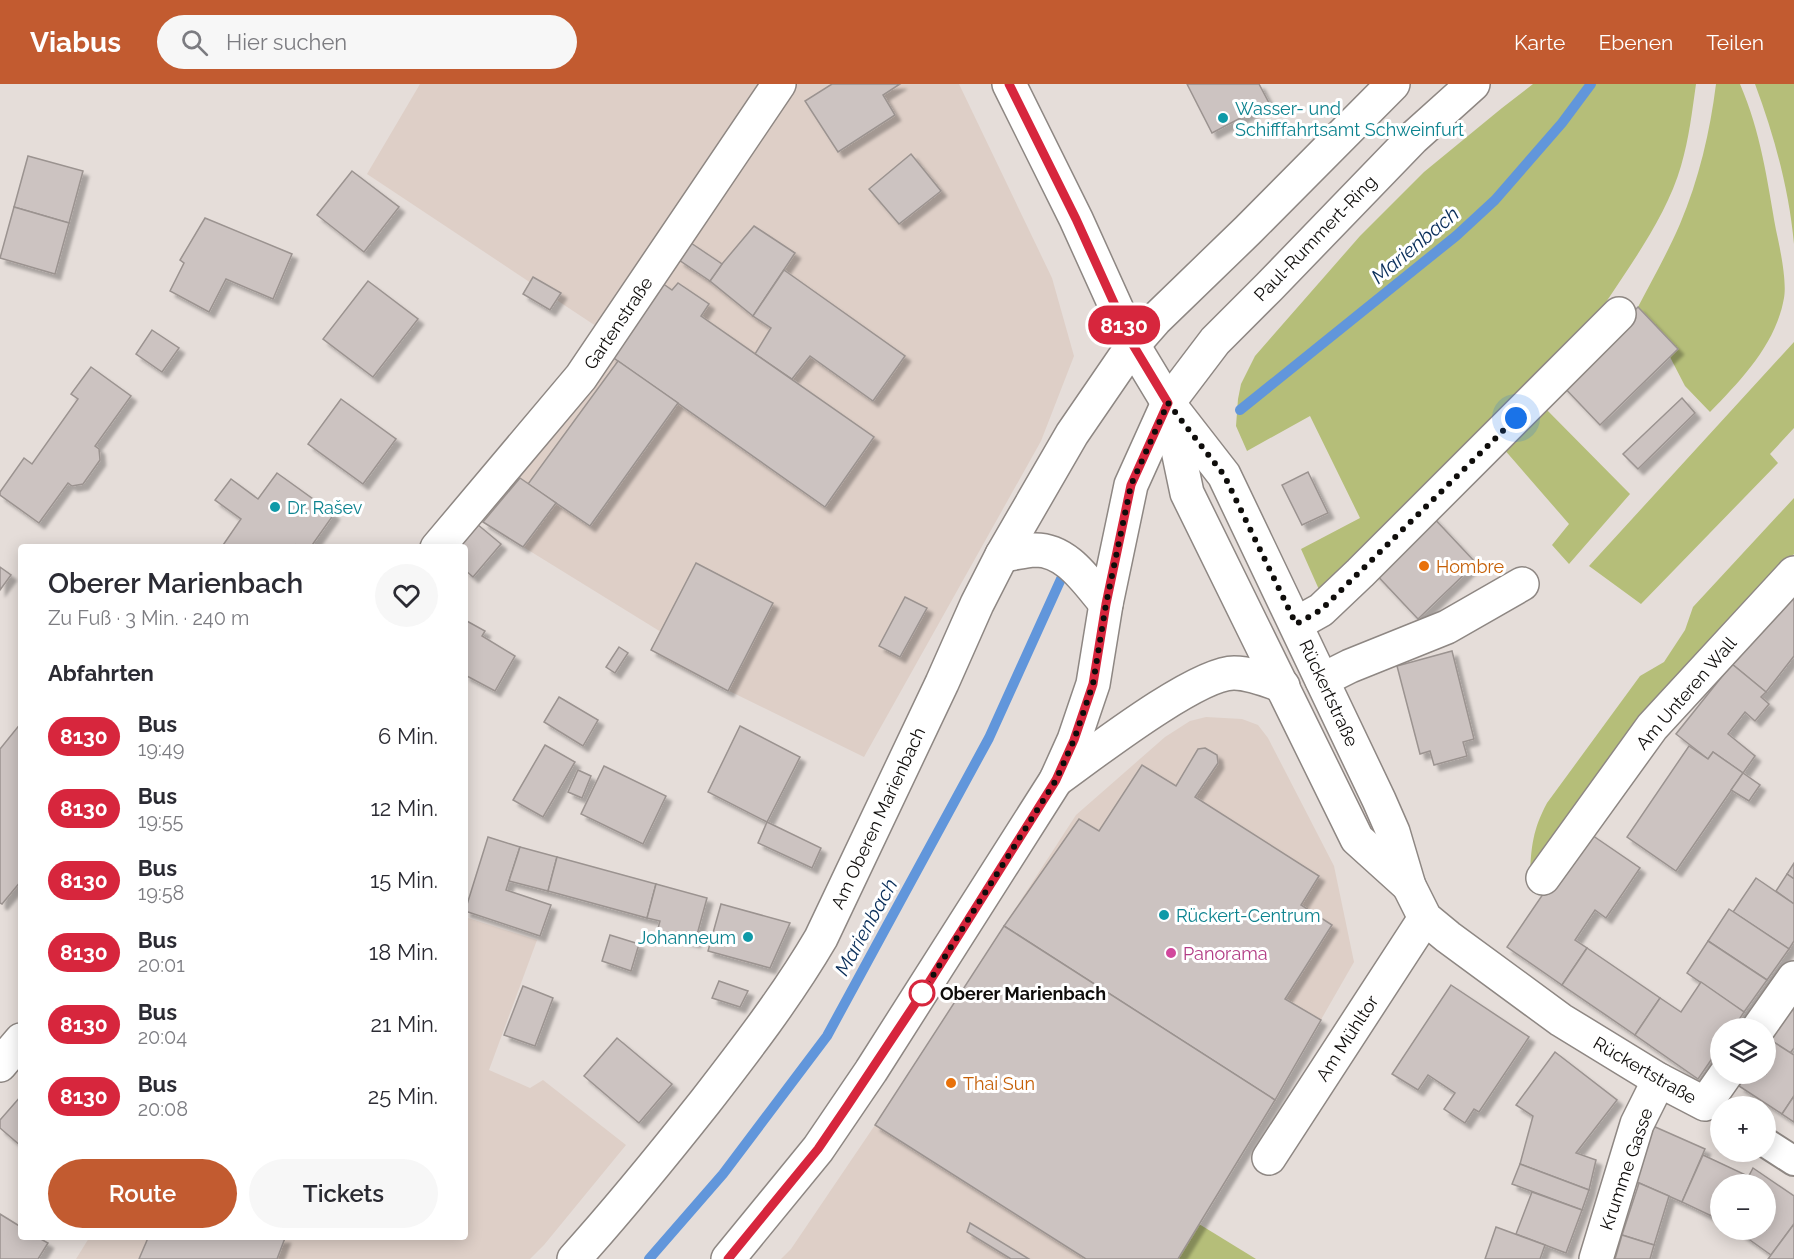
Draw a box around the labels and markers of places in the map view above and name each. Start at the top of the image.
place label: Wasser- und Schifffahrtsamt Schweinfurt [1235,98,1464,140]
marker: Wasser- und Schifffahrtsamt Schweinfurt [1216,111,1230,125]
place label: Dr. Rašev [287,497,363,518]
marker: Dr. Rašev [268,500,282,514]
place label: Hombre [1436,556,1505,577]
marker: Hombre [1417,559,1431,573]
place label: Rückert-Centrum [1176,905,1321,926]
marker: Rückert-Centrum [1157,908,1171,922]
place label: Johanneum [638,927,736,948]
marker: Johanneum [741,930,755,944]
place label: Panorama [1183,943,1268,964]
marker: Panorama [1164,946,1178,960]
marker: Oberer Marienbach [909,980,935,1006]
place label: Oberer Marienbach [940,983,1106,1004]
place label: Thai Sun [963,1073,1035,1094]
marker: Thai Sun [944,1076,958,1090]

